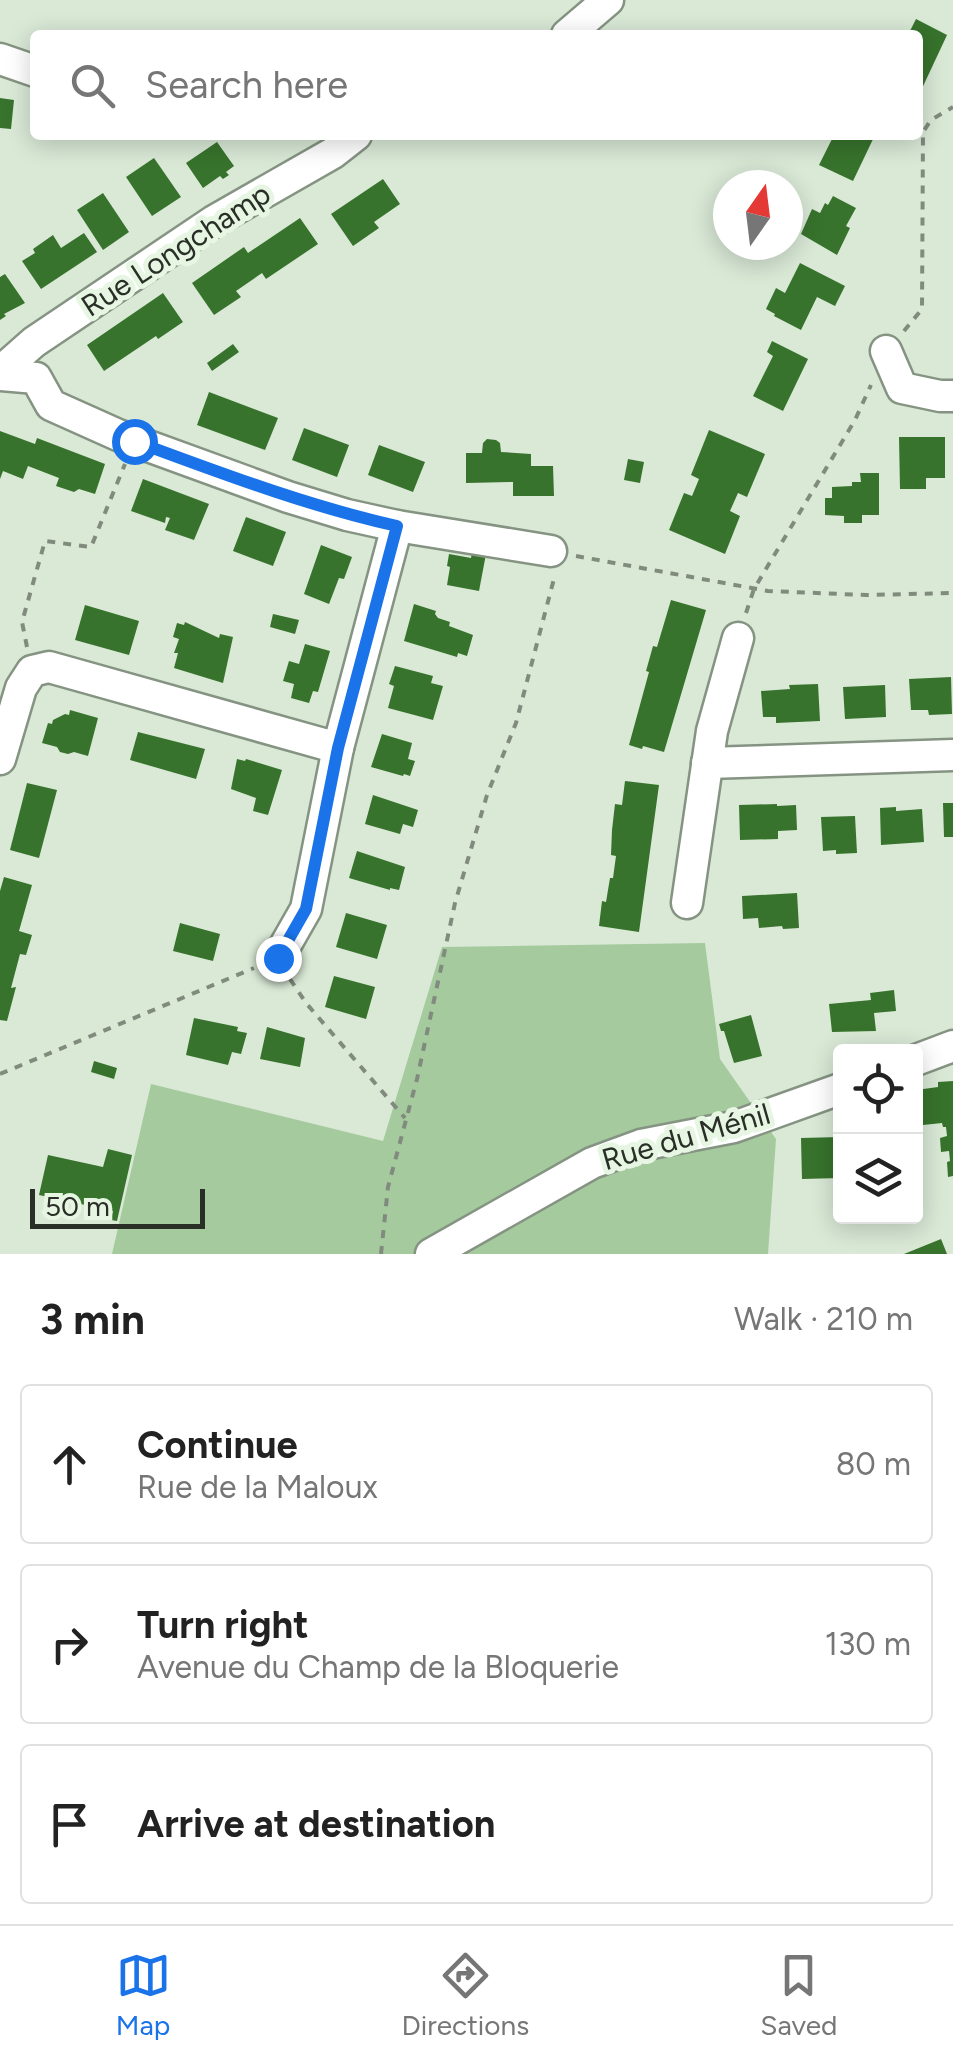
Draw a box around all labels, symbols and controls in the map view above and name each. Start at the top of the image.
search box [30,30,923,140]
icon: search [65,58,120,113]
text: Search here [145,62,348,108]
north arrow [713,170,803,260]
street label: Rue Longchamp [74,175,277,325]
route start [112,419,158,465]
route end [256,936,302,982]
map controls [833,1044,923,1224]
button: locate [833,1044,923,1134]
street label: Rue du Ménil [598,1095,774,1178]
button: layers [833,1134,923,1224]
scale bar [30,1184,205,1228]
text: 50 m [45,1189,110,1223]
text: 3 min [40,1294,145,1345]
text: Walk · 210 m [734,1300,913,1338]
text: Continue [137,1422,298,1468]
icon: ahead [42,1437,97,1492]
text: 80 m [836,1445,911,1483]
text: Rue de la Maloux [137,1468,378,1506]
text: Turn right [137,1602,309,1648]
icon: right [42,1617,97,1672]
text: 130 m [825,1625,911,1663]
text: Avenue du Champ de la Bloquerie [137,1648,619,1686]
icon: arrive [42,1797,97,1852]
text: Arrive at destination [137,1801,495,1847]
tab: Map [116,1948,171,2042]
tab: Directions [402,1948,529,2042]
tab: Saved [760,1948,837,2042]

